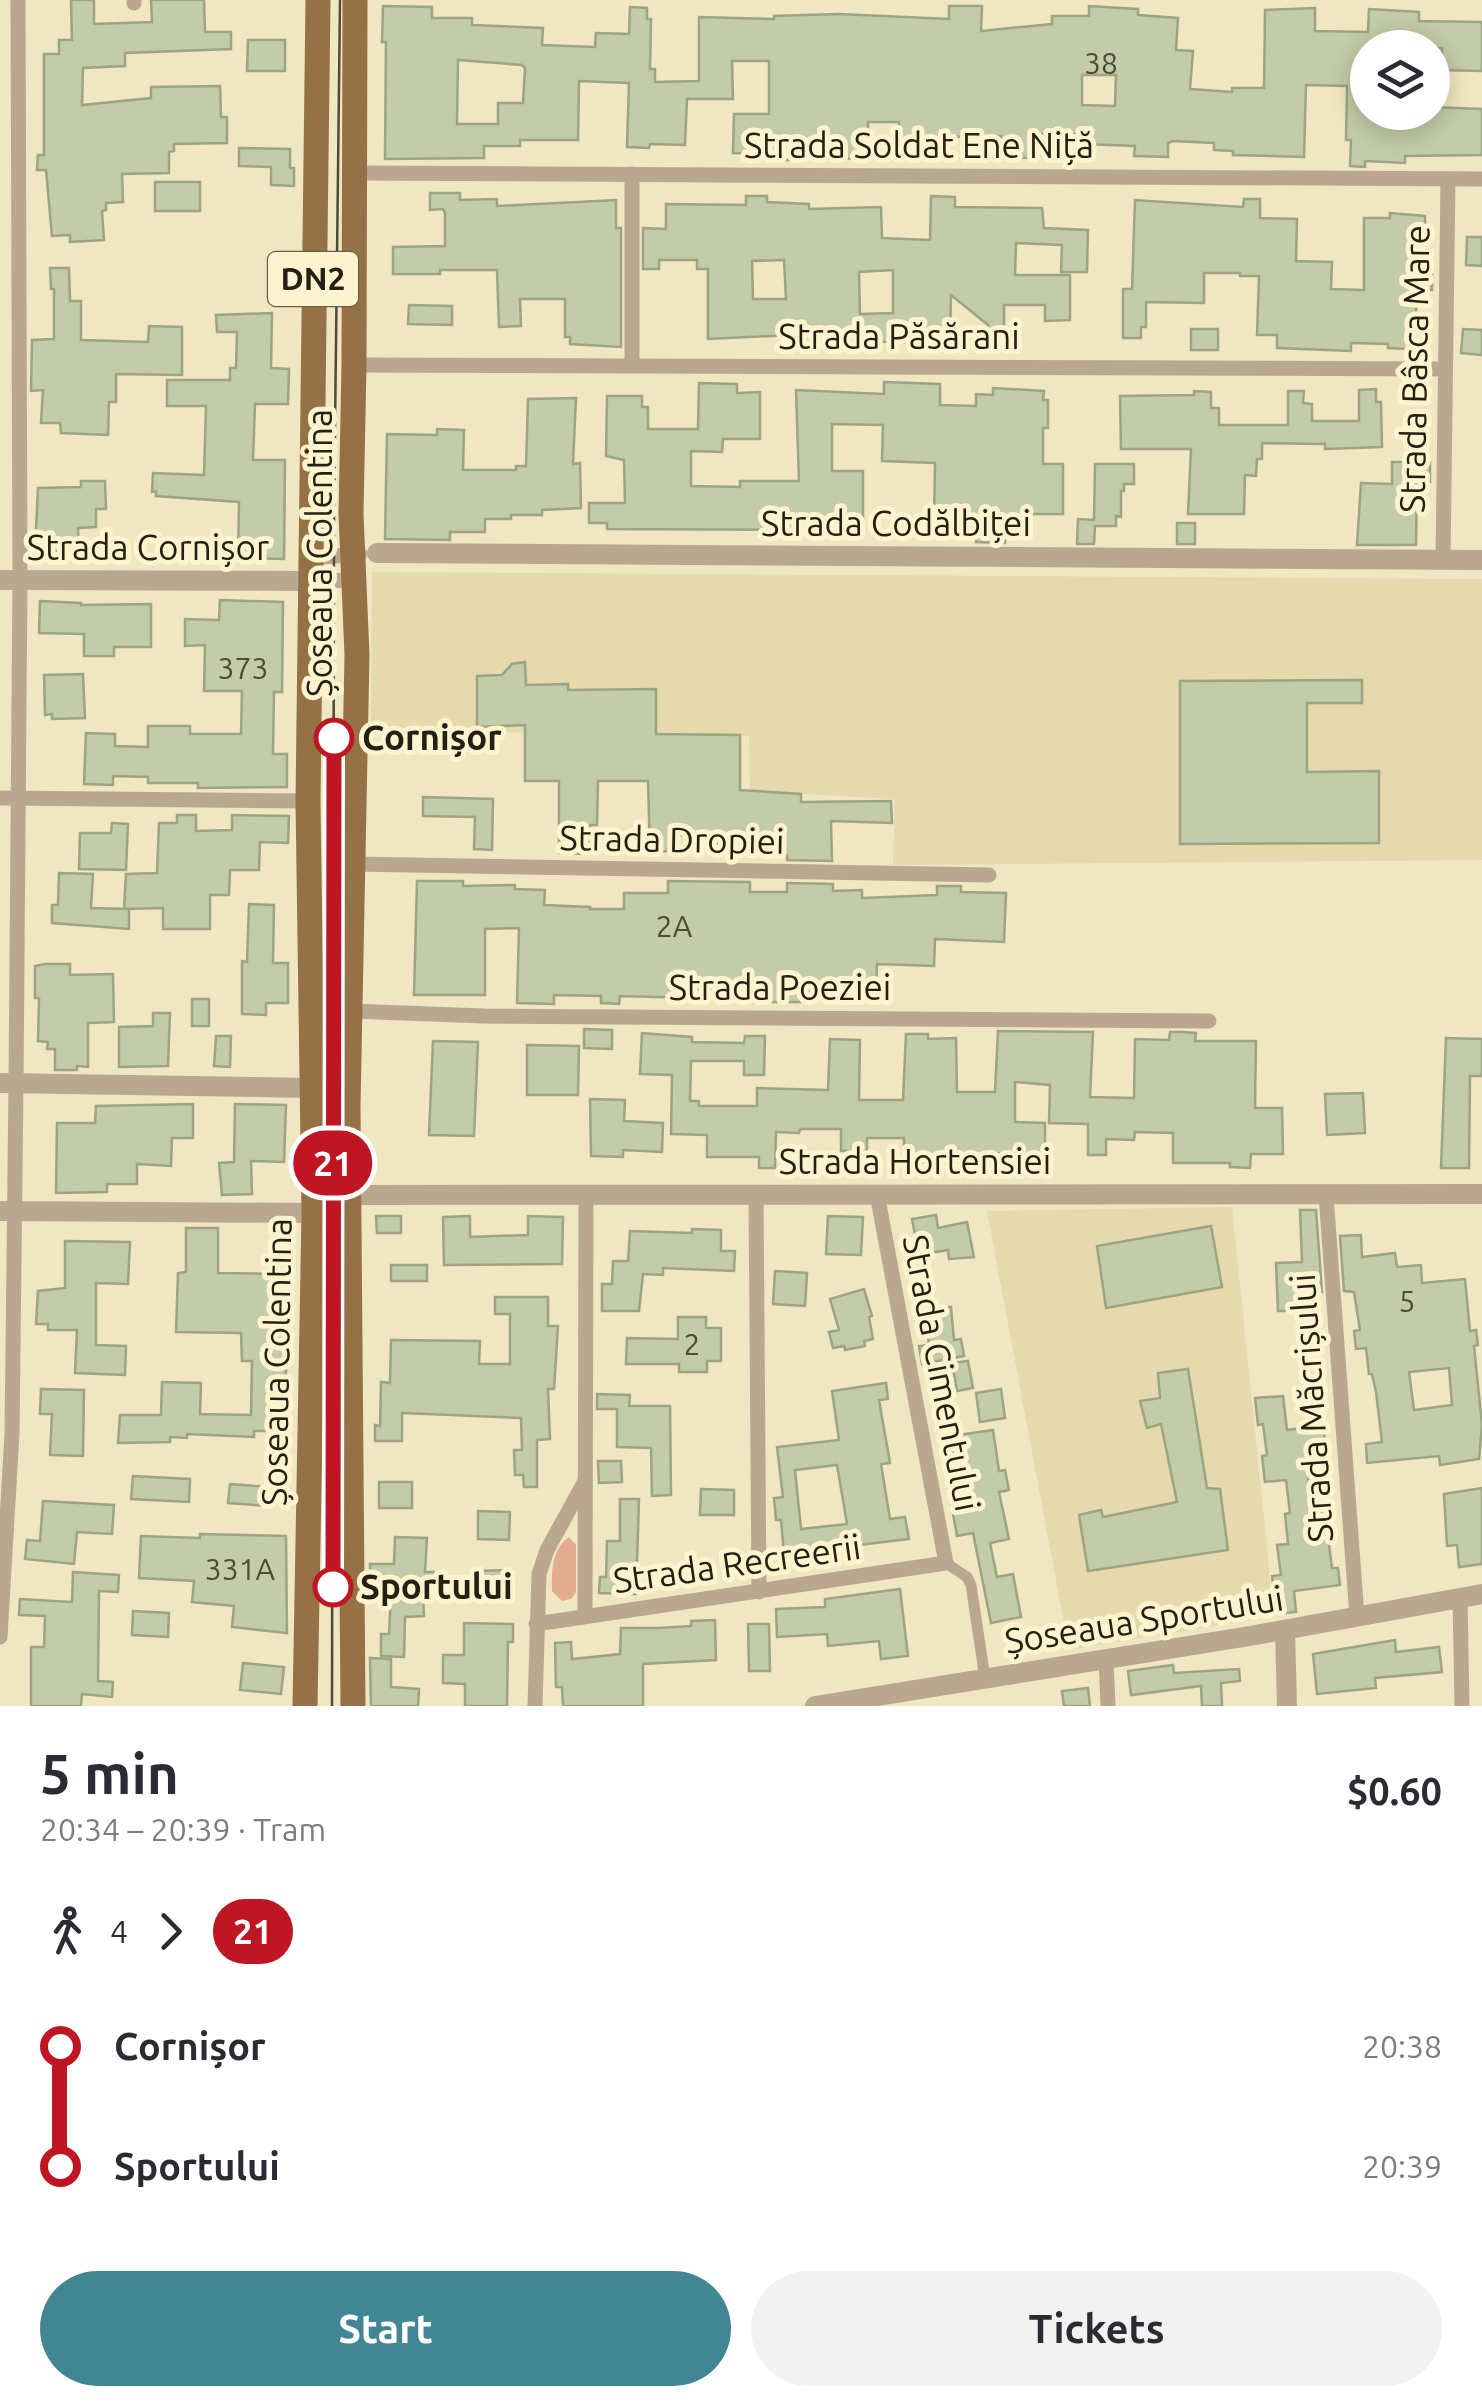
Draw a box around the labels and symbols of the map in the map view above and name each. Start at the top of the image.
house number: 38 [1084,46,1118,80]
street label: Strada Soldat Ene Niță [744,125,1094,165]
street label: Strada Bâsca Mare [1391,224,1437,513]
road number: DN2 [268,252,358,306]
street label: Strada Păsărani [778,316,1020,356]
street label: Șoseaua Colentina [299,409,339,697]
street label: Strada Codălbiței [761,503,1031,543]
street label: Strada Cornișor [27,527,269,567]
house number: 373 [218,651,268,685]
place label: Cornișor [362,717,502,757]
marker: Cornișor [315,719,353,757]
street label: Strada Dropiei [559,817,785,861]
house number: 2A [656,909,693,943]
street label: Strada Poeziei [669,967,891,1007]
line badge: 21 [288,1130,378,1196]
street label: Strada Hortensiei [779,1141,1051,1181]
street label: Șoseaua Colentina [253,1218,299,1506]
street label: Strada Cimentului [896,1231,988,1514]
street label: Strada Măcrișului [1282,1272,1340,1544]
house number: 5 [1399,1284,1415,1318]
house number: 2 [684,1327,700,1361]
street label: Strada Recreerii [611,1526,863,1600]
house number: 331A [205,1552,276,1586]
place label: Sportului [360,1566,513,1606]
marker: Sportului [314,1568,352,1606]
street label: Șoseaua Sportului [1002,1577,1286,1661]

